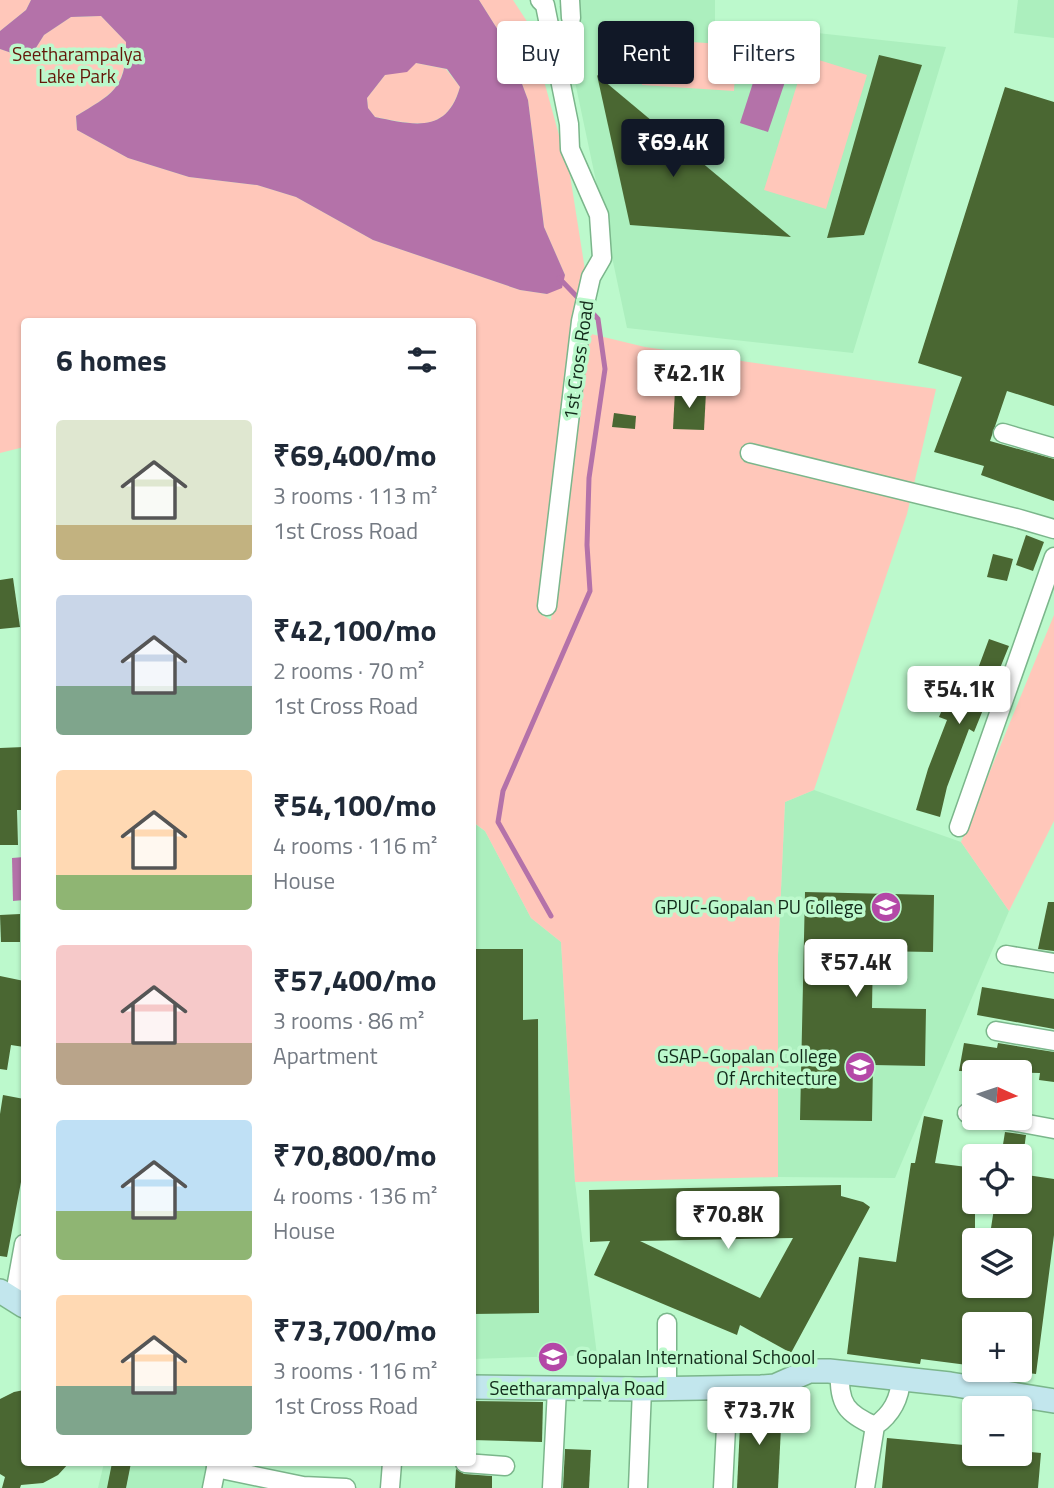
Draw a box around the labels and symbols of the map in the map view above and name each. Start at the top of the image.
park label: Seetharampalya Lake Park [12,39,143,90]
pin: ₹69.4K [616,120,730,179]
street label: 1st Cross Road [555,298,600,421]
pin: ₹42.1K [632,350,746,410]
pin: ₹54.1K [902,666,1016,726]
school or university icon: GPUC-Gopalan PU College [869,890,903,924]
place label: GPUC-Gopalan PU College [655,892,863,921]
pin: ₹57.4K [799,940,913,999]
place label: GSAP-Gopalan College Of Architecture [657,1041,837,1092]
school or university icon: GSAP-Gopalan College Of Architecture [843,1050,877,1084]
north arrow [962,1060,1032,1130]
pin: ₹70.8K [671,1192,785,1251]
school or university icon: Gopalan International Schoool [536,1340,570,1374]
place label: Gopalan International Schoool [576,1342,815,1371]
street label: Seetharampalya Road [489,1373,665,1402]
pin: ₹73.7K [702,1388,816,1447]

